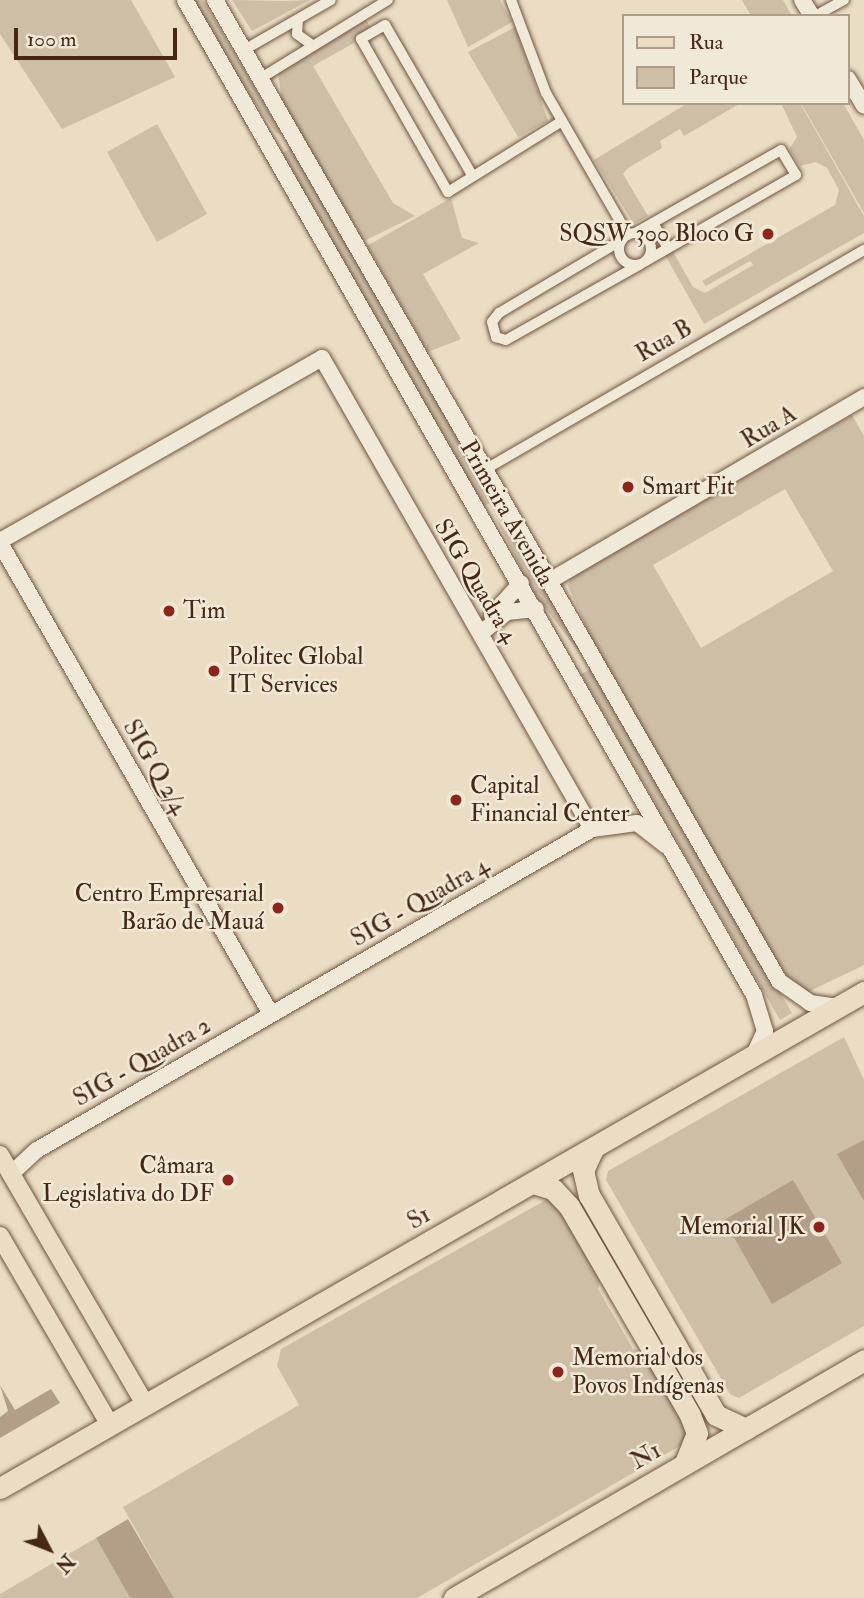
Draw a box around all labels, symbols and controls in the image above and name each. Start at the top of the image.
scale bar [18,14,180,58]
legend [622,14,850,105]
text: 100 m [27,26,77,53]
text: Rua [689,29,723,56]
text: Parque [689,64,748,91]
place label: SQSW 300 Bloco G [559,220,754,248]
marker: SQSW 300 Bloco G [760,226,776,242]
street label: Rua B [631,314,697,368]
street label: Rua A [736,399,802,455]
street label: Primeira Avenida [454,435,560,591]
place label: Smart Fit [642,473,734,501]
marker: Smart Fit [620,479,636,495]
street label: SIG Quadra 4 [428,514,524,648]
place label: Tim [183,597,226,625]
marker: Tim [161,603,177,619]
place label: Politec Global IT Services [228,643,363,699]
marker: Politec Global IT Services [206,663,222,679]
street label: SIG Q 2/4 [117,715,193,819]
place label: Capital Financial Center [470,772,630,828]
marker: Capital Financial Center [448,792,464,808]
street label: SIG - Quadra 4 [346,851,494,953]
place label: Centro Empresarial Barão de Mauá [75,880,264,936]
marker: Centro Empresarial Barão de Mauá [270,900,286,916]
street label: SIG - Quadra 2 [68,1011,216,1113]
place label: Câmara Legislativa do DF [42,1152,214,1208]
marker: Câmara Legislativa do DF [220,1172,236,1188]
street label: S1 [402,1200,436,1236]
place label: Memorial JK [679,1213,805,1241]
marker: Memorial JK [811,1219,827,1235]
place label: Memorial dos Povos Indígenas [572,1344,724,1400]
marker: Memorial dos Povos Indígenas [550,1364,566,1380]
street label: N1 [626,1436,666,1476]
north arrow [14,1514,84,1584]
text: N [50,1549,79,1577]

